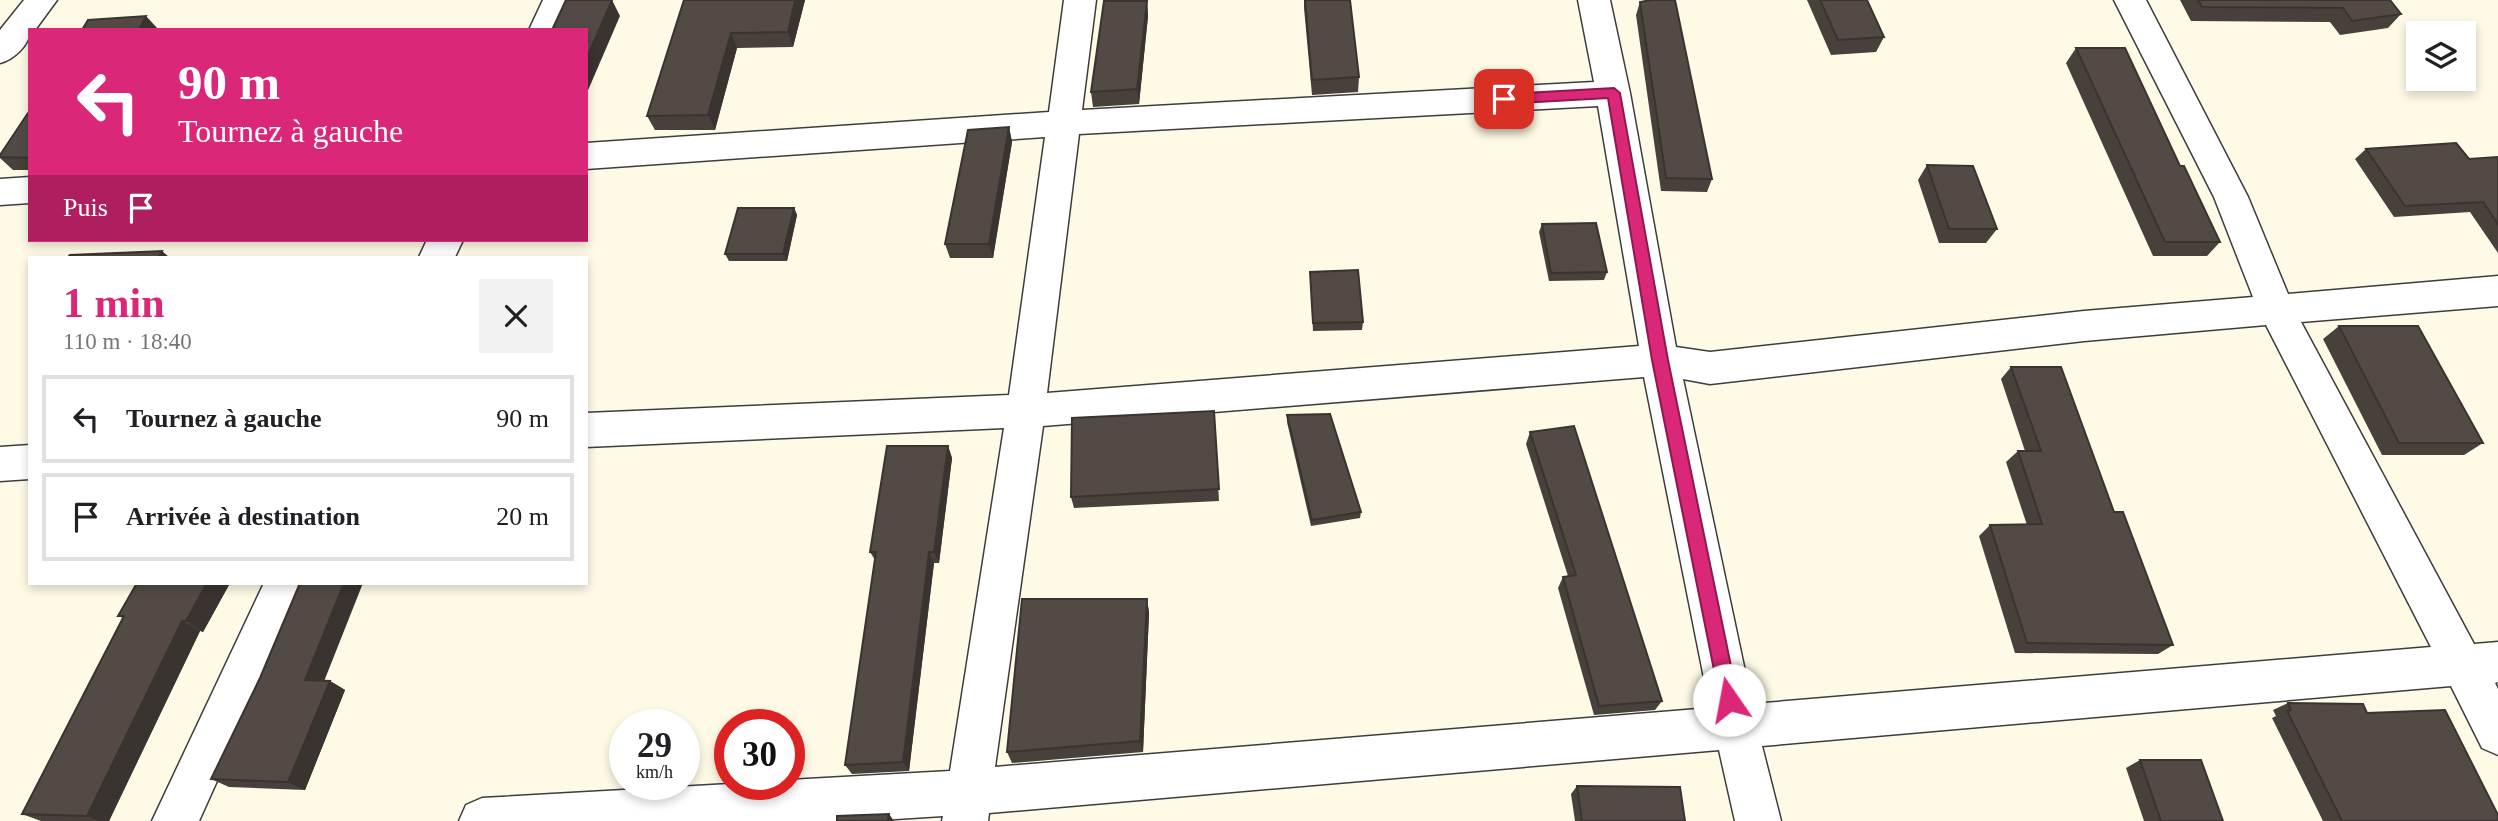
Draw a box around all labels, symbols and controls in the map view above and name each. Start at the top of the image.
map controls [2406,21,2476,91]
button: layers [2406,21,2476,91]
text: 90 m [178,55,280,110]
icon: left [63,56,154,147]
pin [1474,69,1534,129]
icon: arrive [1485,80,1523,118]
text: Tournez à gauche [178,113,403,149]
icon: arrive [122,189,160,227]
text: Puis [63,193,108,222]
button: close [479,279,553,353]
text: 1 min [63,280,165,326]
text: 110 m · 18:40 [63,329,192,354]
icon: left [67,400,105,438]
text: Tournez à gauche [126,404,322,433]
text: 90 m [496,404,549,433]
icon: arrive [67,498,105,536]
text: Arrivée à destination [126,502,360,531]
text: 20 m [496,502,549,531]
position arrow [1692,663,1766,737]
speed limit sign: 30 [714,709,805,800]
text: 29 [637,726,672,765]
text: km/h [636,762,673,782]

